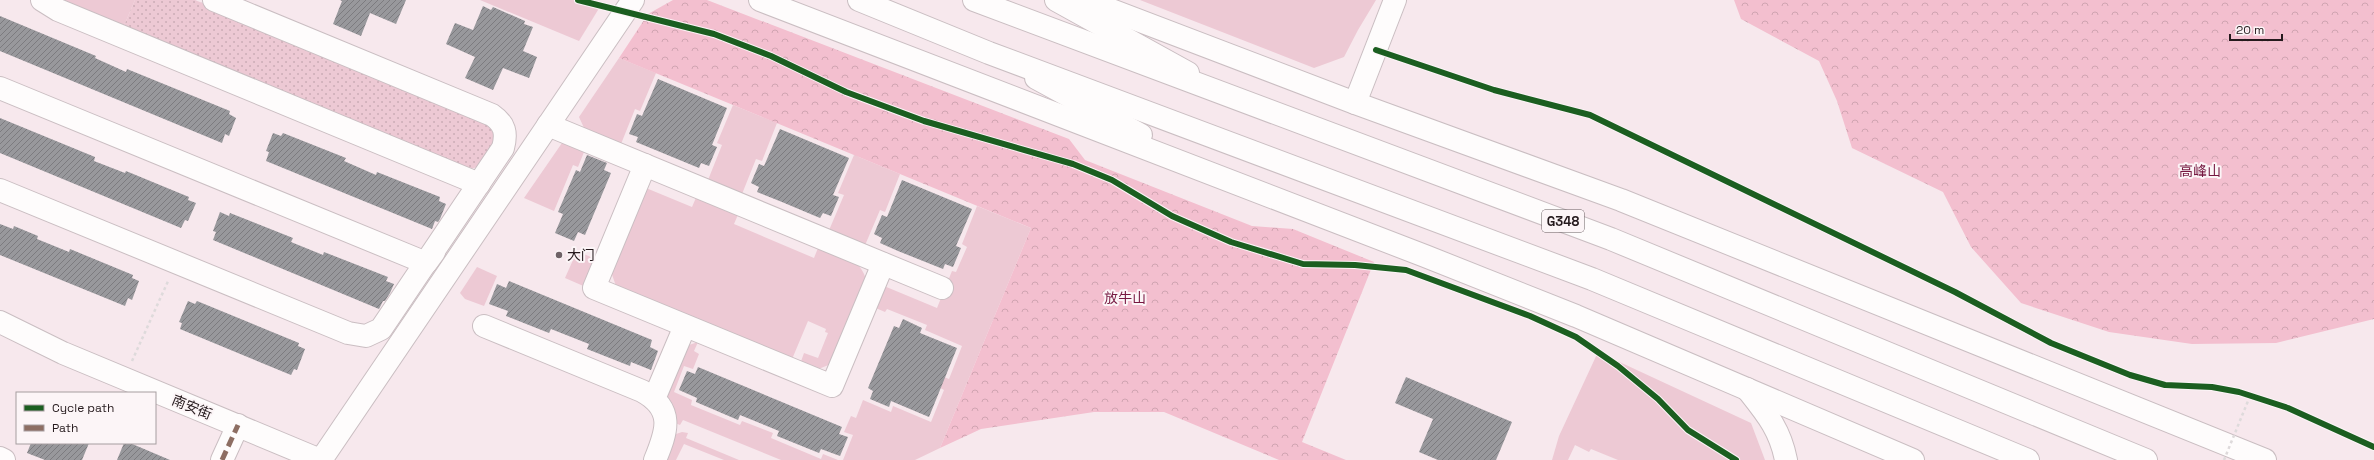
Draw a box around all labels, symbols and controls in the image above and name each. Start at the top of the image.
scale bar [2230,16,2282,42]
text: 20 m [2236,22,2264,38]
park label: 高峰山 [2179,162,2221,180]
road number: G348 [1542,210,1584,232]
place label: 大门 [567,246,595,264]
marker: 大门 [554,250,564,260]
park label: 放牛山 [1104,289,1146,307]
street label: 南安街 [169,391,215,423]
legend [16,392,156,444]
text: Cycle path [52,400,114,416]
text: Path [52,420,78,436]

